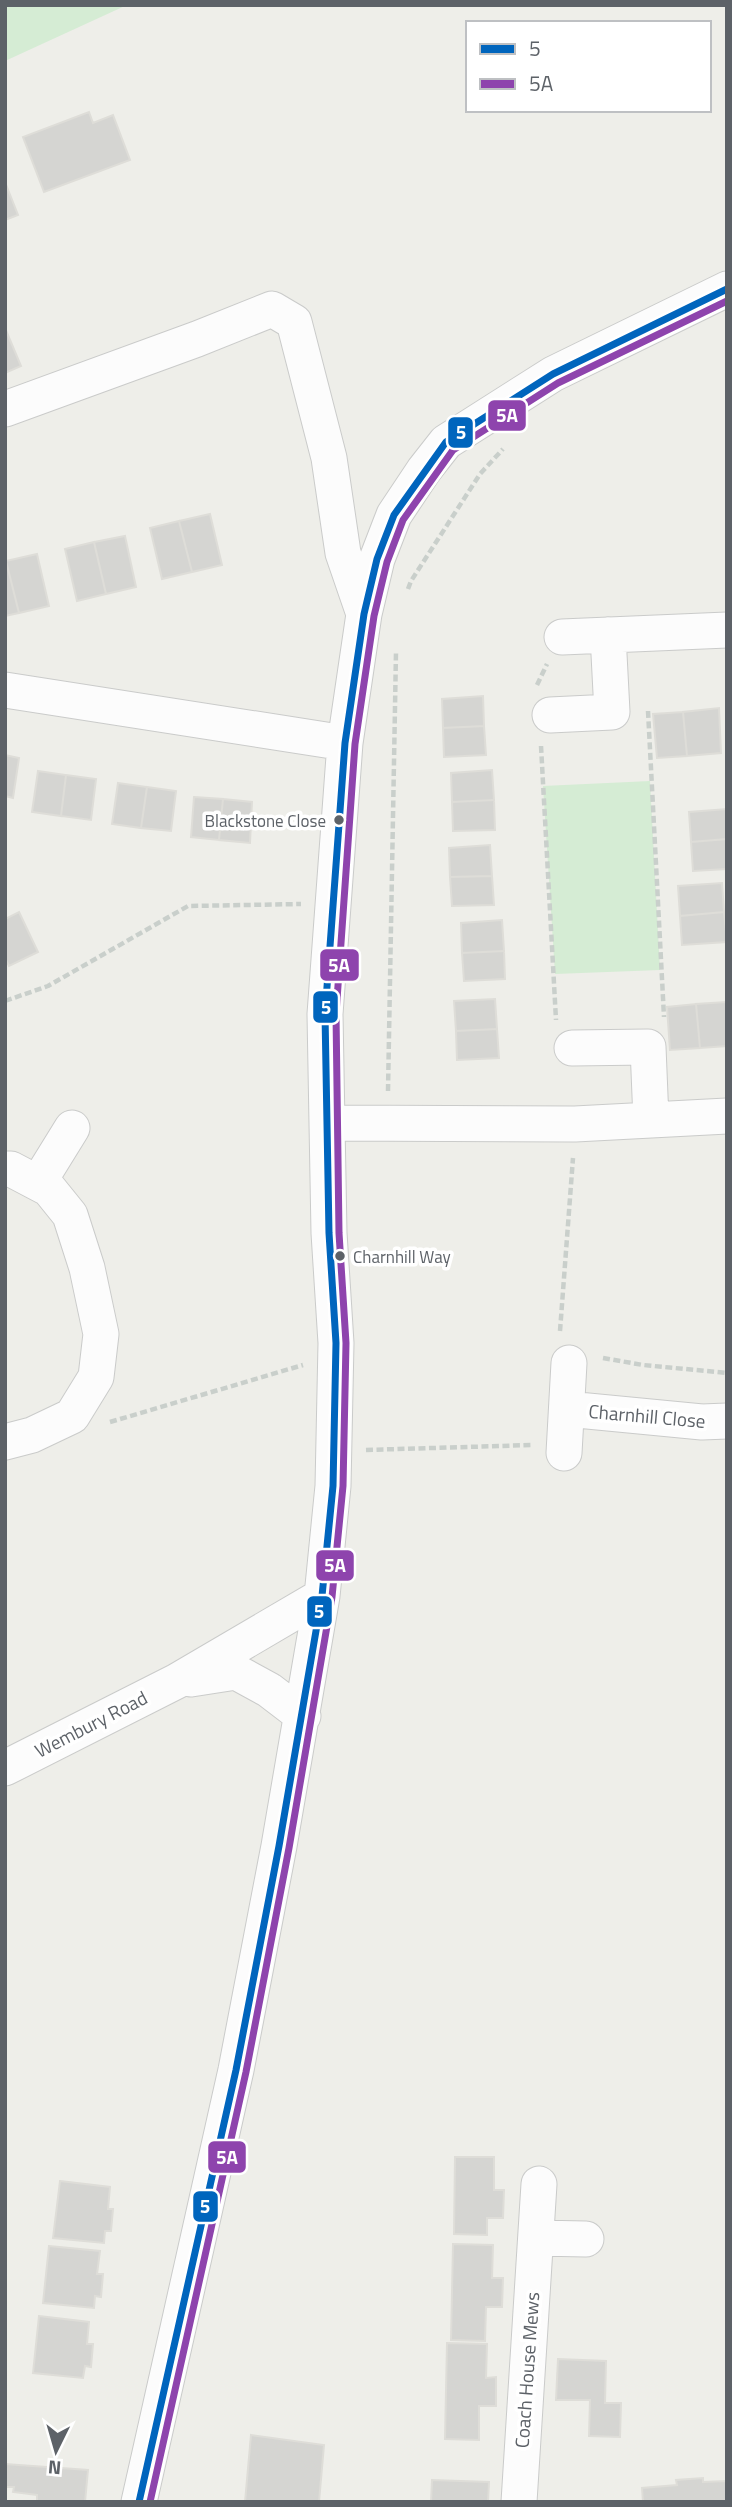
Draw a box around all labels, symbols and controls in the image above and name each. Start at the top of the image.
legend [466,21,711,112]
text: 5 [529,32,541,64]
text: 5A [529,67,554,99]
line badge: 5A [487,399,527,432]
text: 5A [496,400,519,429]
line badge: 5 [447,416,474,449]
text: 5 [456,417,466,446]
place label: Blackstone Close [205,808,326,834]
marker: Blackstone Close [332,813,346,827]
line badge: 5A [319,948,360,982]
text: 5A [328,950,351,979]
line badge: 5 [312,990,339,1024]
text: 5 [321,992,331,1021]
place label: Charnhill Way [353,1244,451,1270]
marker: Charnhill Way [333,1249,347,1263]
street label: Charnhill Close [587,1396,707,1435]
line badge: 5A [315,1549,355,1582]
text: 5A [324,1550,347,1579]
line badge: 5 [306,1595,333,1628]
text: 5 [314,1596,324,1625]
street label: Wembury Road [29,1683,152,1764]
line badge: 5A [207,2140,247,2174]
text: 5A [216,2142,239,2171]
line badge: 5 [192,2190,219,2223]
text: 5 [200,2191,210,2220]
street label: Coach House Mews [507,2291,546,2449]
north arrow [21,2416,91,2486]
text: N [47,2453,62,2483]

